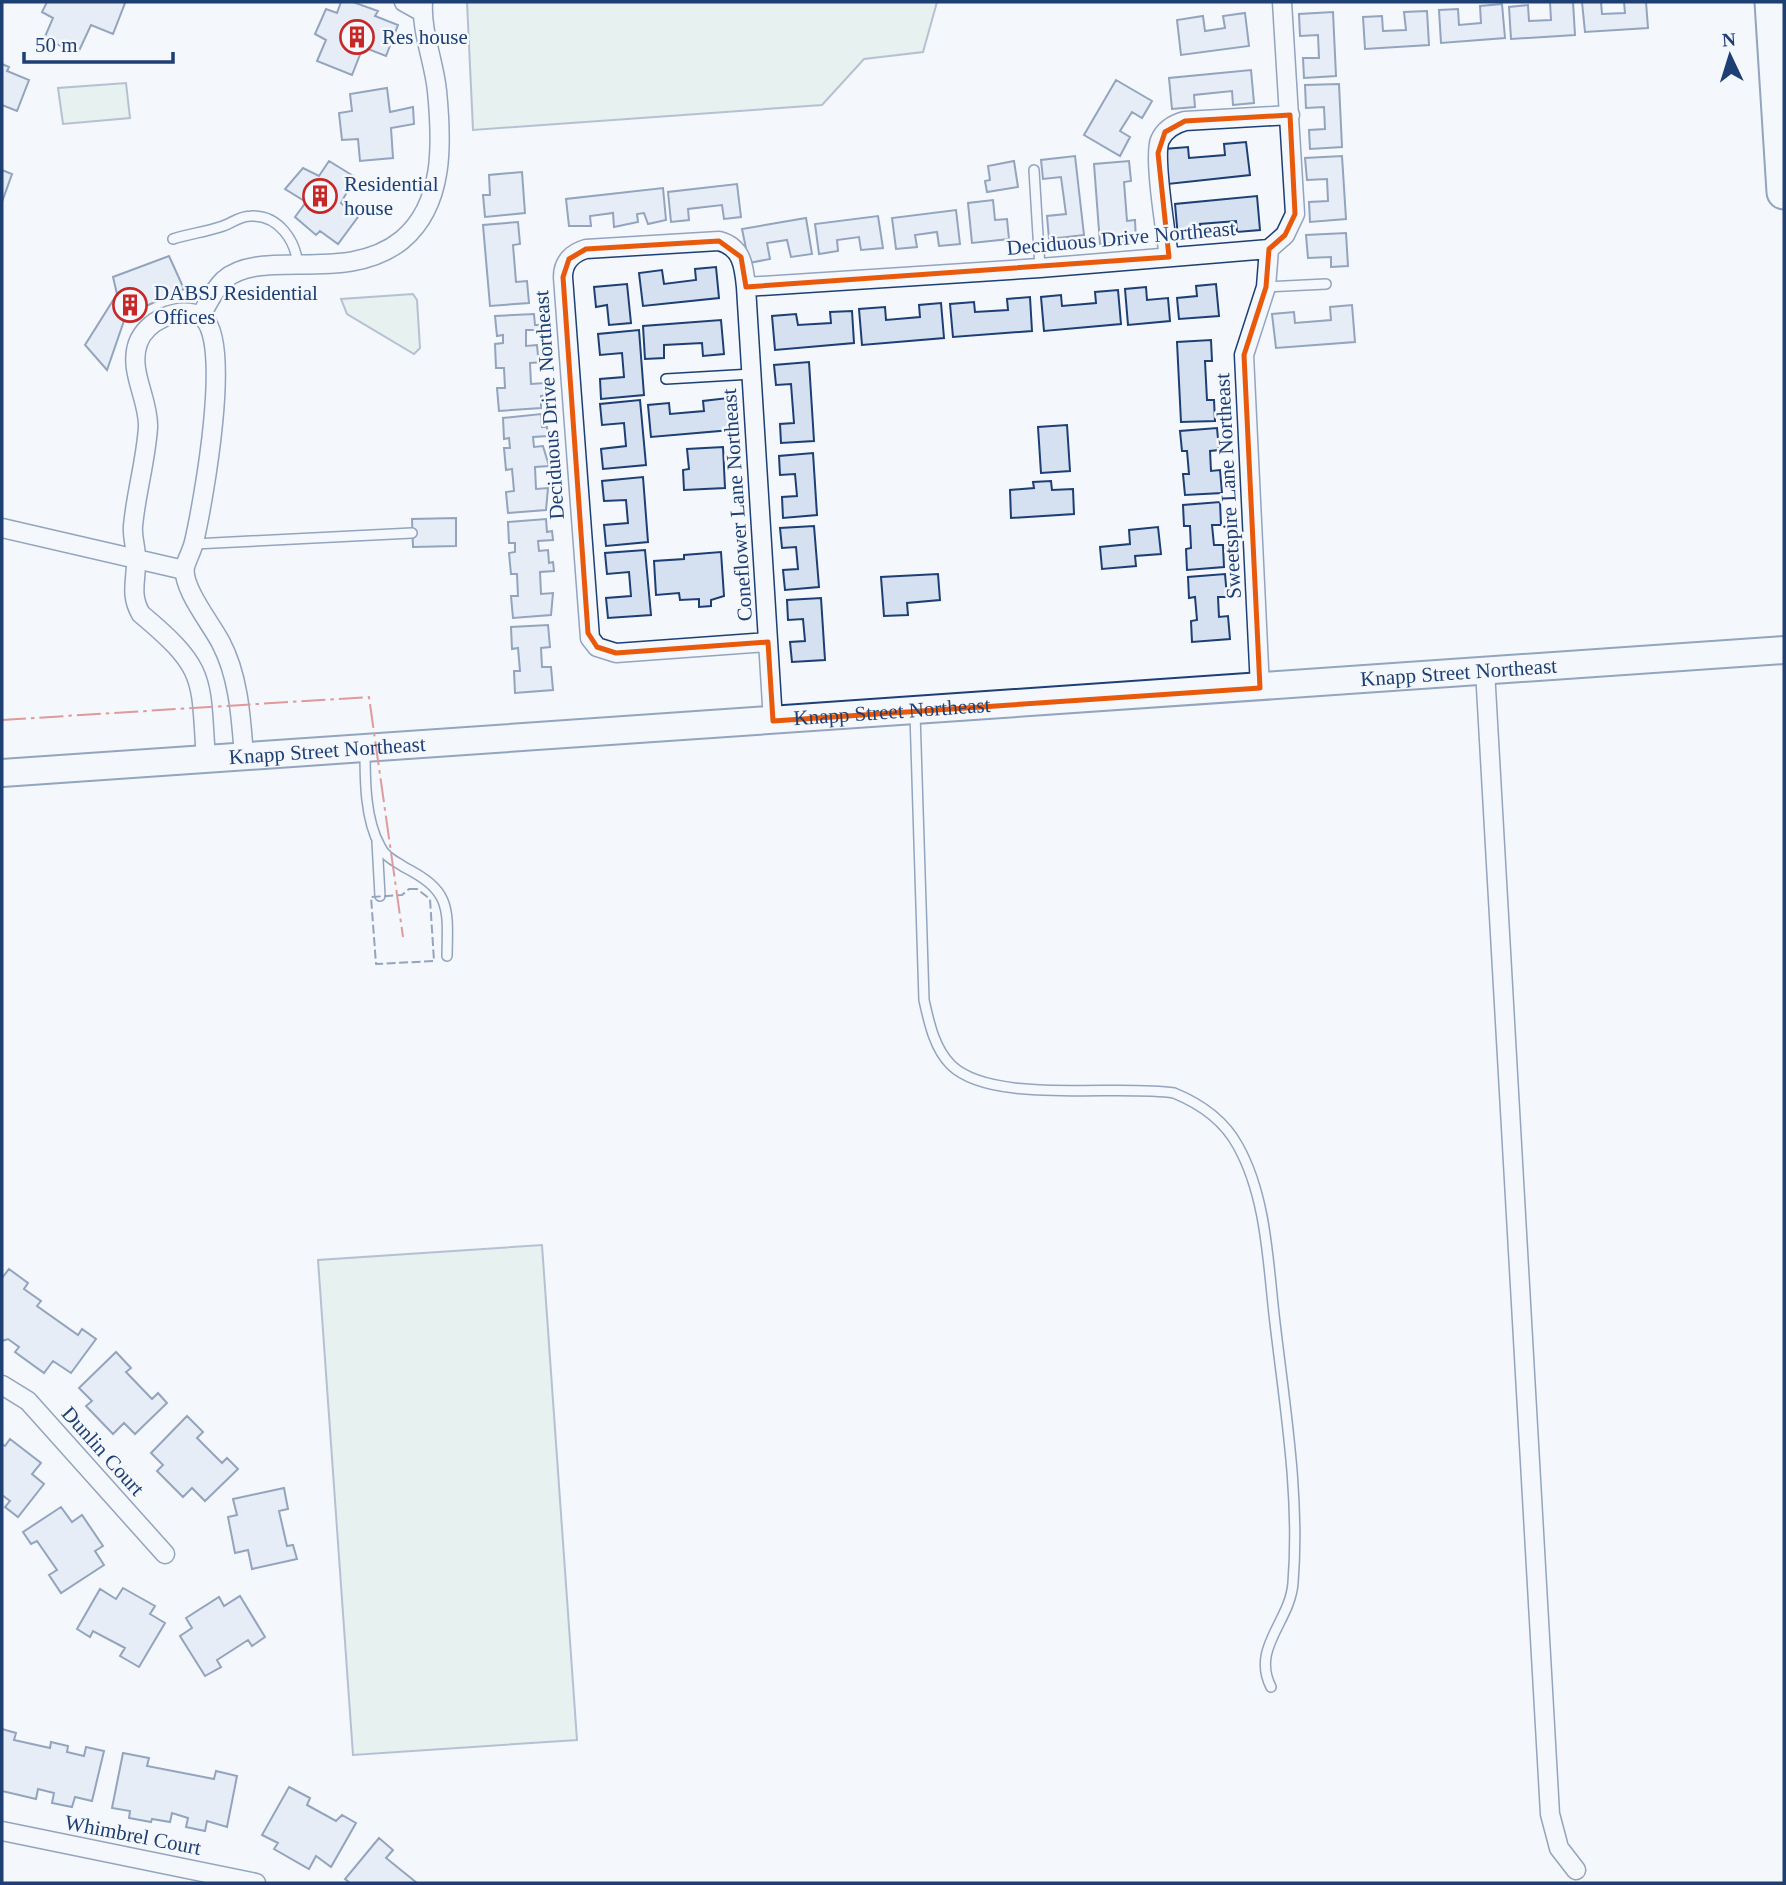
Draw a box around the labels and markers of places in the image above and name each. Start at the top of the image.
building icon: Res house [338,18,376,56]
place label: Res house [382,25,468,49]
place label: Residential house [344,172,439,220]
building icon: Residential house [301,177,339,215]
place label: DABSJ Residential Offices [154,281,318,329]
building icon: DABSJ Residential Offices [111,286,149,324]

